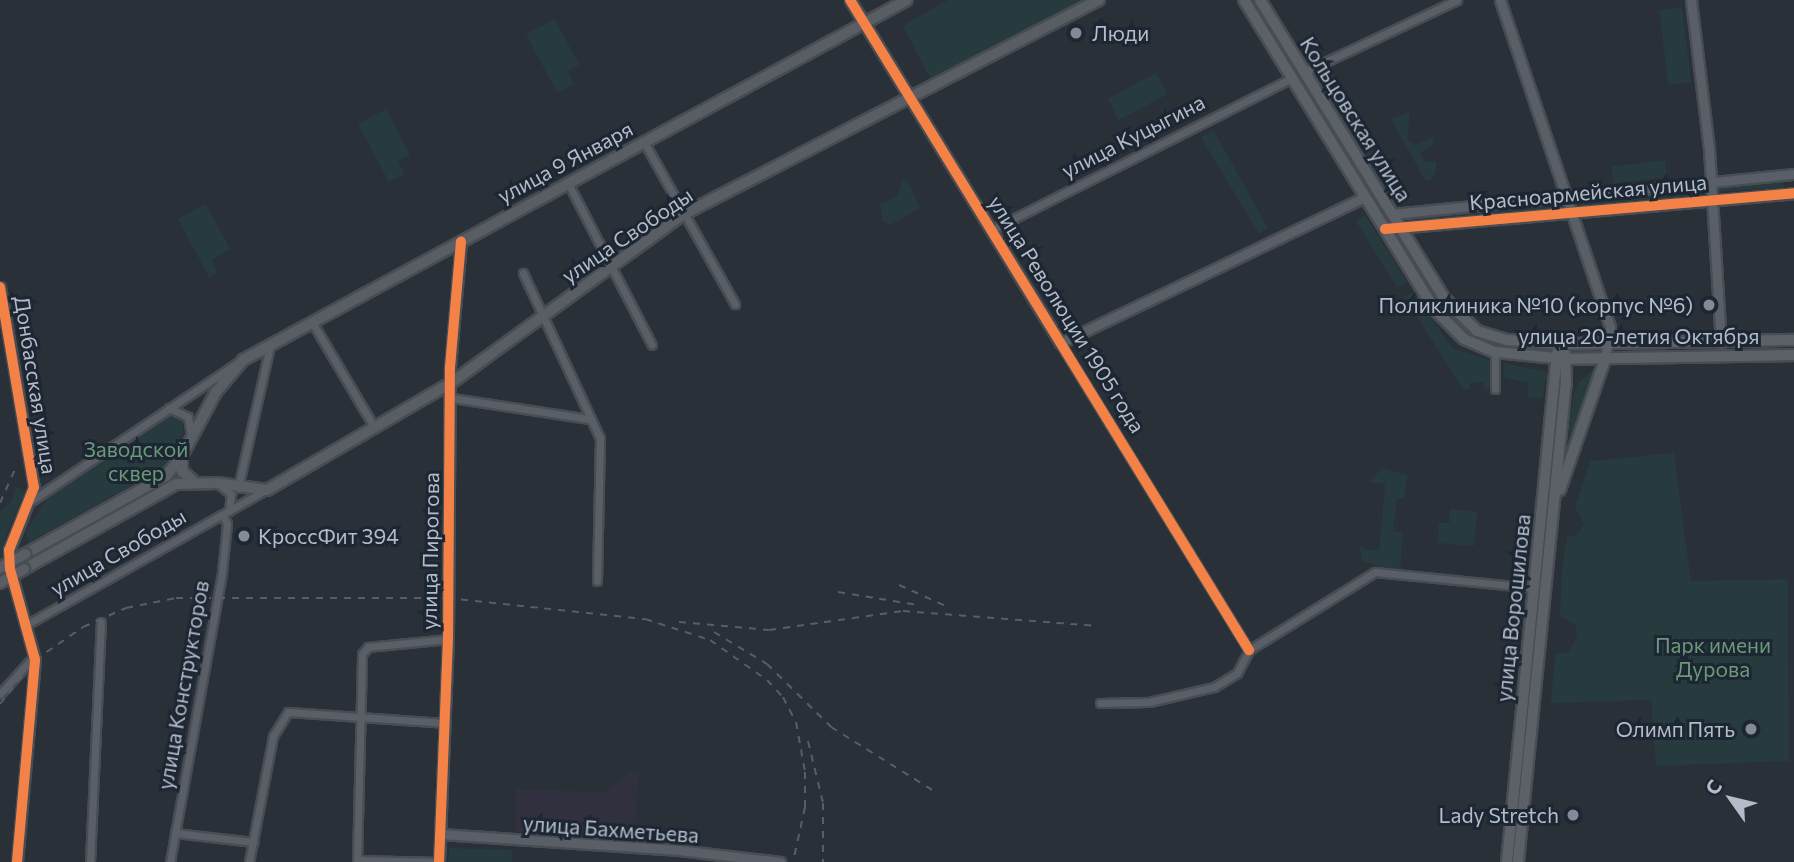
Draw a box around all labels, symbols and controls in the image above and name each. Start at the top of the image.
place label: Люди [1092,20,1149,46]
marker: Люди [1066,23,1086,43]
street label: Кольцовская улица [1295,32,1417,206]
street label: улица Куцыгина [1057,89,1209,183]
street label: улица 9 Января [493,116,637,208]
street label: Красноармейская улица [1468,169,1708,215]
street label: улица Свободы [557,182,697,288]
street label: улица Революции 1905 года [984,191,1150,437]
place label: Поликлиника №10 (корпус №6) [1378,292,1693,318]
street label: Донбасская улица [9,294,63,476]
marker: Поликлиника №10 (корпус №6) [1699,295,1719,315]
street label: улица 20-летия Октября [1518,323,1760,349]
park label: Заводской сквер [84,436,188,486]
street label: улица Пирогова [416,472,444,630]
street label: улица Свободы [46,503,190,601]
street label: улица Ворошилова [1491,513,1535,703]
place label: КроссФит 394 [258,523,399,549]
marker: КроссФит 394 [236,528,252,544]
street label: улица Конструкторов [152,578,214,792]
park label: Парк имени Дурова [1655,632,1771,682]
place label: Олимп Пять [1616,716,1735,742]
marker: Олимп Пять [1741,719,1761,739]
north arrow [1696,764,1766,834]
text: С [1700,775,1726,799]
place label: Lady Stretch [1438,802,1559,828]
marker: Lady Stretch [1565,807,1581,823]
street label: улица Бахметьева [522,810,700,848]

